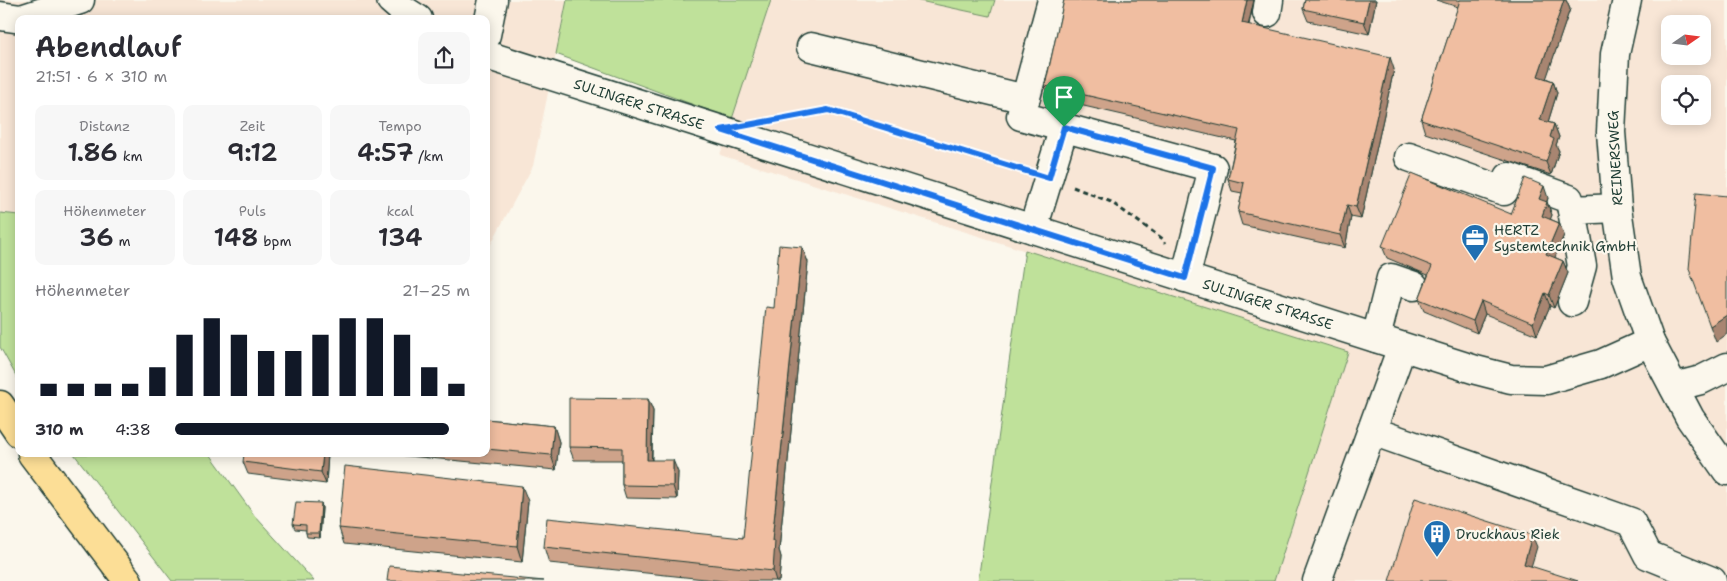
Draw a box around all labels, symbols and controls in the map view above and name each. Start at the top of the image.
north arrow [1661,15,1711,65]
map controls [1661,15,1711,125]
text: Abendlauf [35,28,182,66]
button: share [418,32,470,84]
text: 21:51 · 6 × 310 m [35,66,167,87]
street label: SULINGER STRASSE [572,74,707,134]
button: locate [1661,75,1711,125]
pin [1043,76,1085,127]
icon: arrive [1050,83,1078,111]
street label: REINERSWEG [1604,110,1626,206]
text: Distanz [79,117,130,135]
text: Zeit [240,117,265,135]
text: Tempo [379,117,422,135]
text: 1.86 [67,135,118,169]
text: 9:12 [227,135,278,169]
text: 4:57 [357,135,413,169]
text: km [118,147,142,165]
text: /km [413,147,443,165]
text: Höhenmeter [63,202,146,220]
text: Puls [239,202,266,220]
text: kcal [387,202,414,220]
text: 36 [79,220,114,254]
text: 148 [214,220,259,254]
text: 134 [378,220,423,254]
place label: HERTZ Systemtechnik GmbH [1494,221,1637,255]
office icon: HERTZ Systemtechnik GmbH [1460,223,1490,262]
text: m [114,232,131,250]
text: bpm [259,232,291,250]
street label: SULINGER STRASSE [1201,274,1336,334]
text: Höhenmeter [35,280,130,301]
text: 21–25 m [402,280,470,301]
text: 310 m [35,419,84,440]
text: 4:38 [115,419,151,440]
building icon: Druckhaus Riek [1422,519,1452,558]
place label: Druckhaus Riek [1456,525,1560,543]

